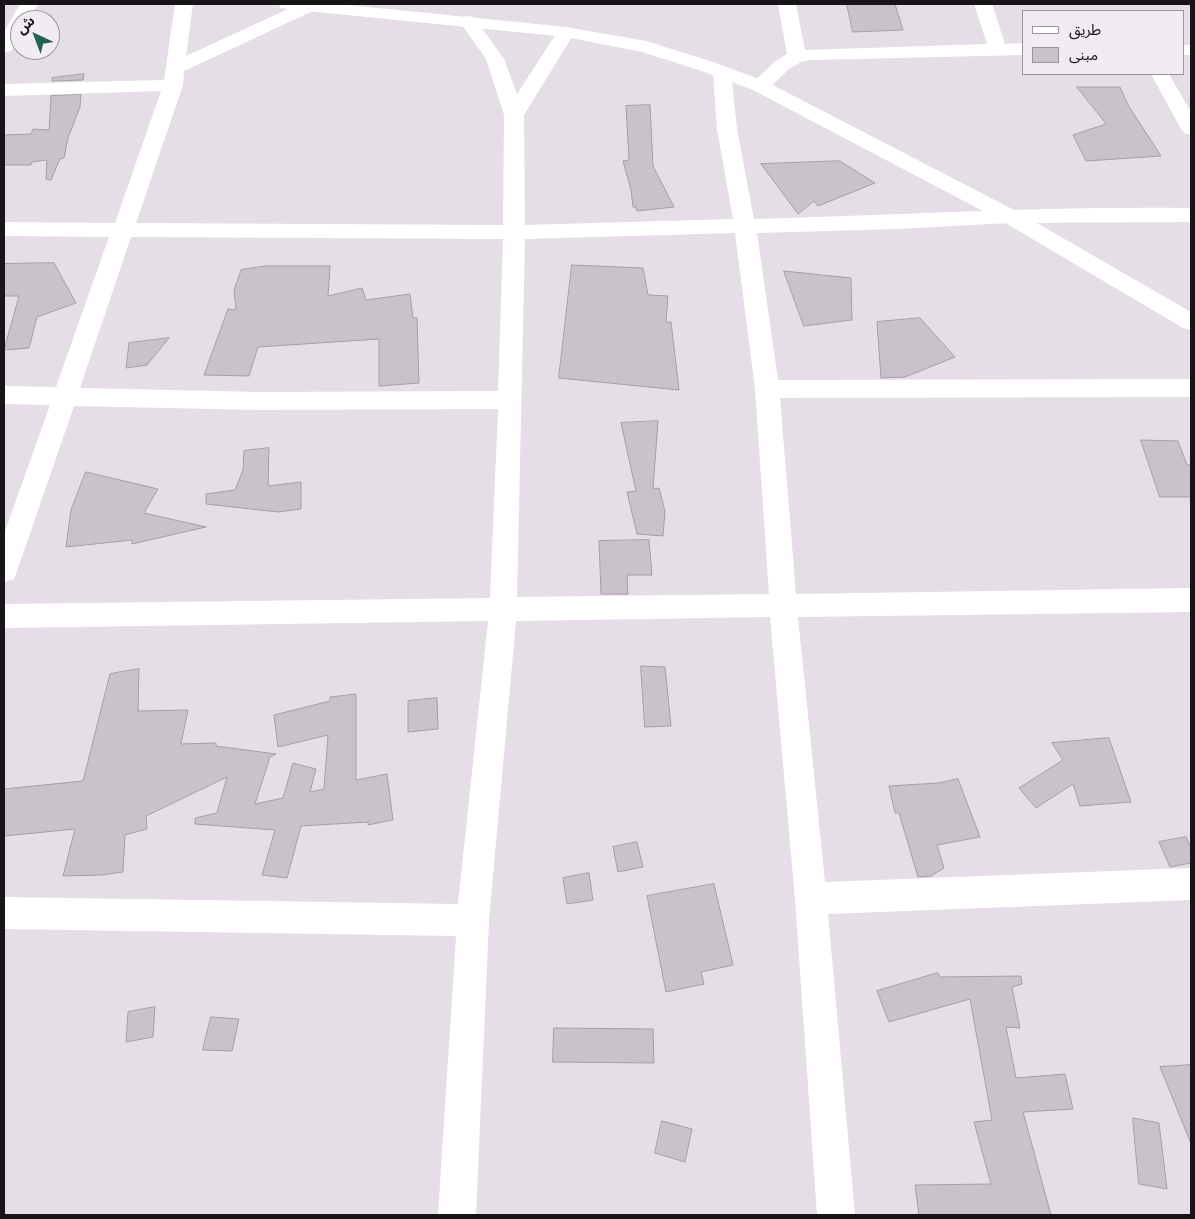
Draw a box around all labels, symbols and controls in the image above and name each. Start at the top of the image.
north arrow [10,10,60,60]
legend [1022,10,1185,75]
text: ش [12,12,38,37]
text: طريق [1069,20,1101,38]
text: مبنى [1069,45,1098,63]

